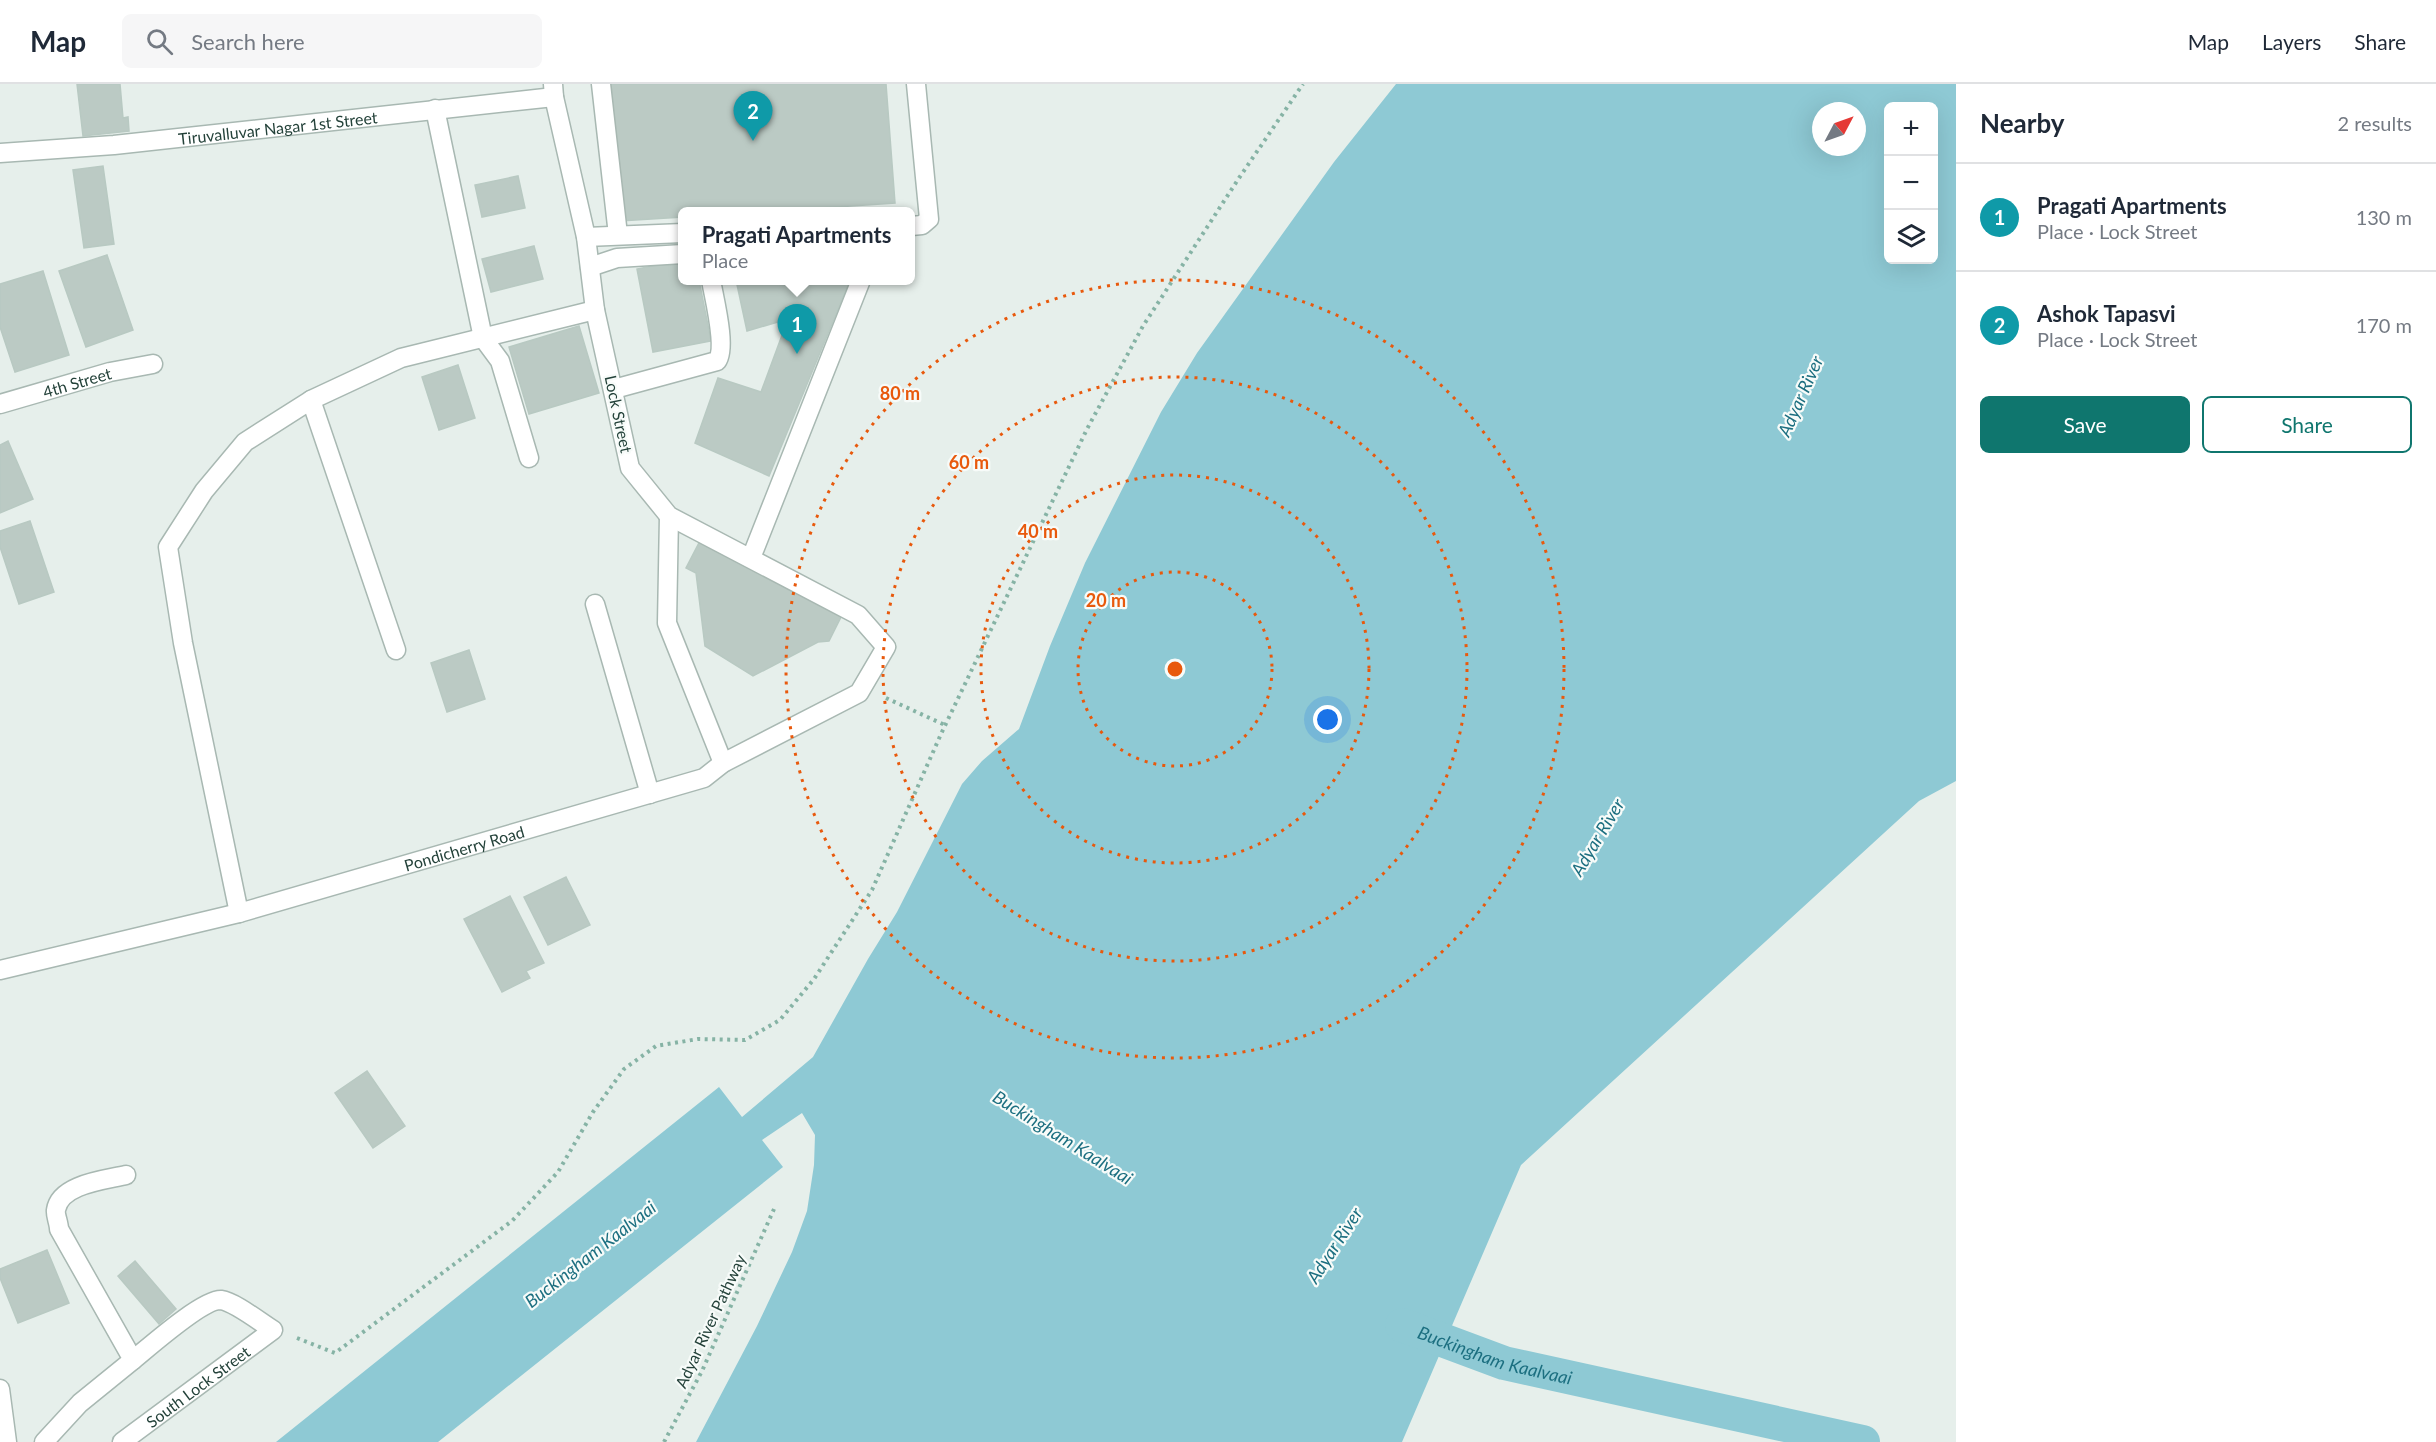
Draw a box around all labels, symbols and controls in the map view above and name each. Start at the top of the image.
search box [122,14,542,68]
text: Map [30,24,86,58]
icon: search [143,25,176,58]
text: Search here [191,28,305,55]
text: Map [2188,29,2229,54]
text: Layers [2262,29,2321,54]
text: Share [2354,29,2406,54]
pin: 2 [734,92,772,141]
north arrow [1812,102,1866,156]
map controls [1884,102,1938,264]
button: + [1884,102,1938,156]
street label: Tiruvalluvar Nagar 1st Street [177,107,379,147]
text: Nearby [1980,107,2065,139]
text: 2 results [2337,111,2412,135]
button: − [1884,156,1938,210]
text: Pragati Apartments [2037,192,2227,219]
text: 1 [1994,205,2005,229]
text: 130 m [2356,205,2412,229]
popup [678,207,915,285]
button: layers [1884,210,1938,264]
text: Place · Lock Street [2037,219,2197,243]
text: Pragati Apartments [702,221,891,248]
text: Place [702,248,748,272]
text: Ashok Tapasvi [2037,300,2176,327]
pin: 1 [778,304,816,354]
text: 2 [1994,313,2005,337]
text: 170 m [2356,313,2412,337]
text: Place · Lock Street [2037,327,2197,351]
water label: Adyar River [1772,352,1828,441]
street label: 4th Street [40,363,113,401]
street label: Lock Street [602,374,637,455]
text: 80 m [880,382,920,404]
button: Save [1980,396,2190,453]
button: Share [2202,396,2412,453]
text: 60 m [949,451,989,473]
text: 40 m [1018,520,1058,542]
text: 20 m [1086,589,1126,611]
centre of rings [1165,659,1185,679]
your location [1313,705,1342,734]
water label: Adyar River [1565,794,1629,880]
street label: Pondicherry Road [402,821,526,874]
water label: Buckingham Kaalvaai [989,1085,1137,1189]
water label: Buckingham Kaalvaai [520,1196,660,1312]
water label: Adyar River [1301,1202,1367,1288]
street label: Adyar River Pathway [671,1250,750,1391]
water label: Buckingham Kaalvaai [1415,1321,1574,1389]
street label: South Lock Street [142,1341,253,1431]

